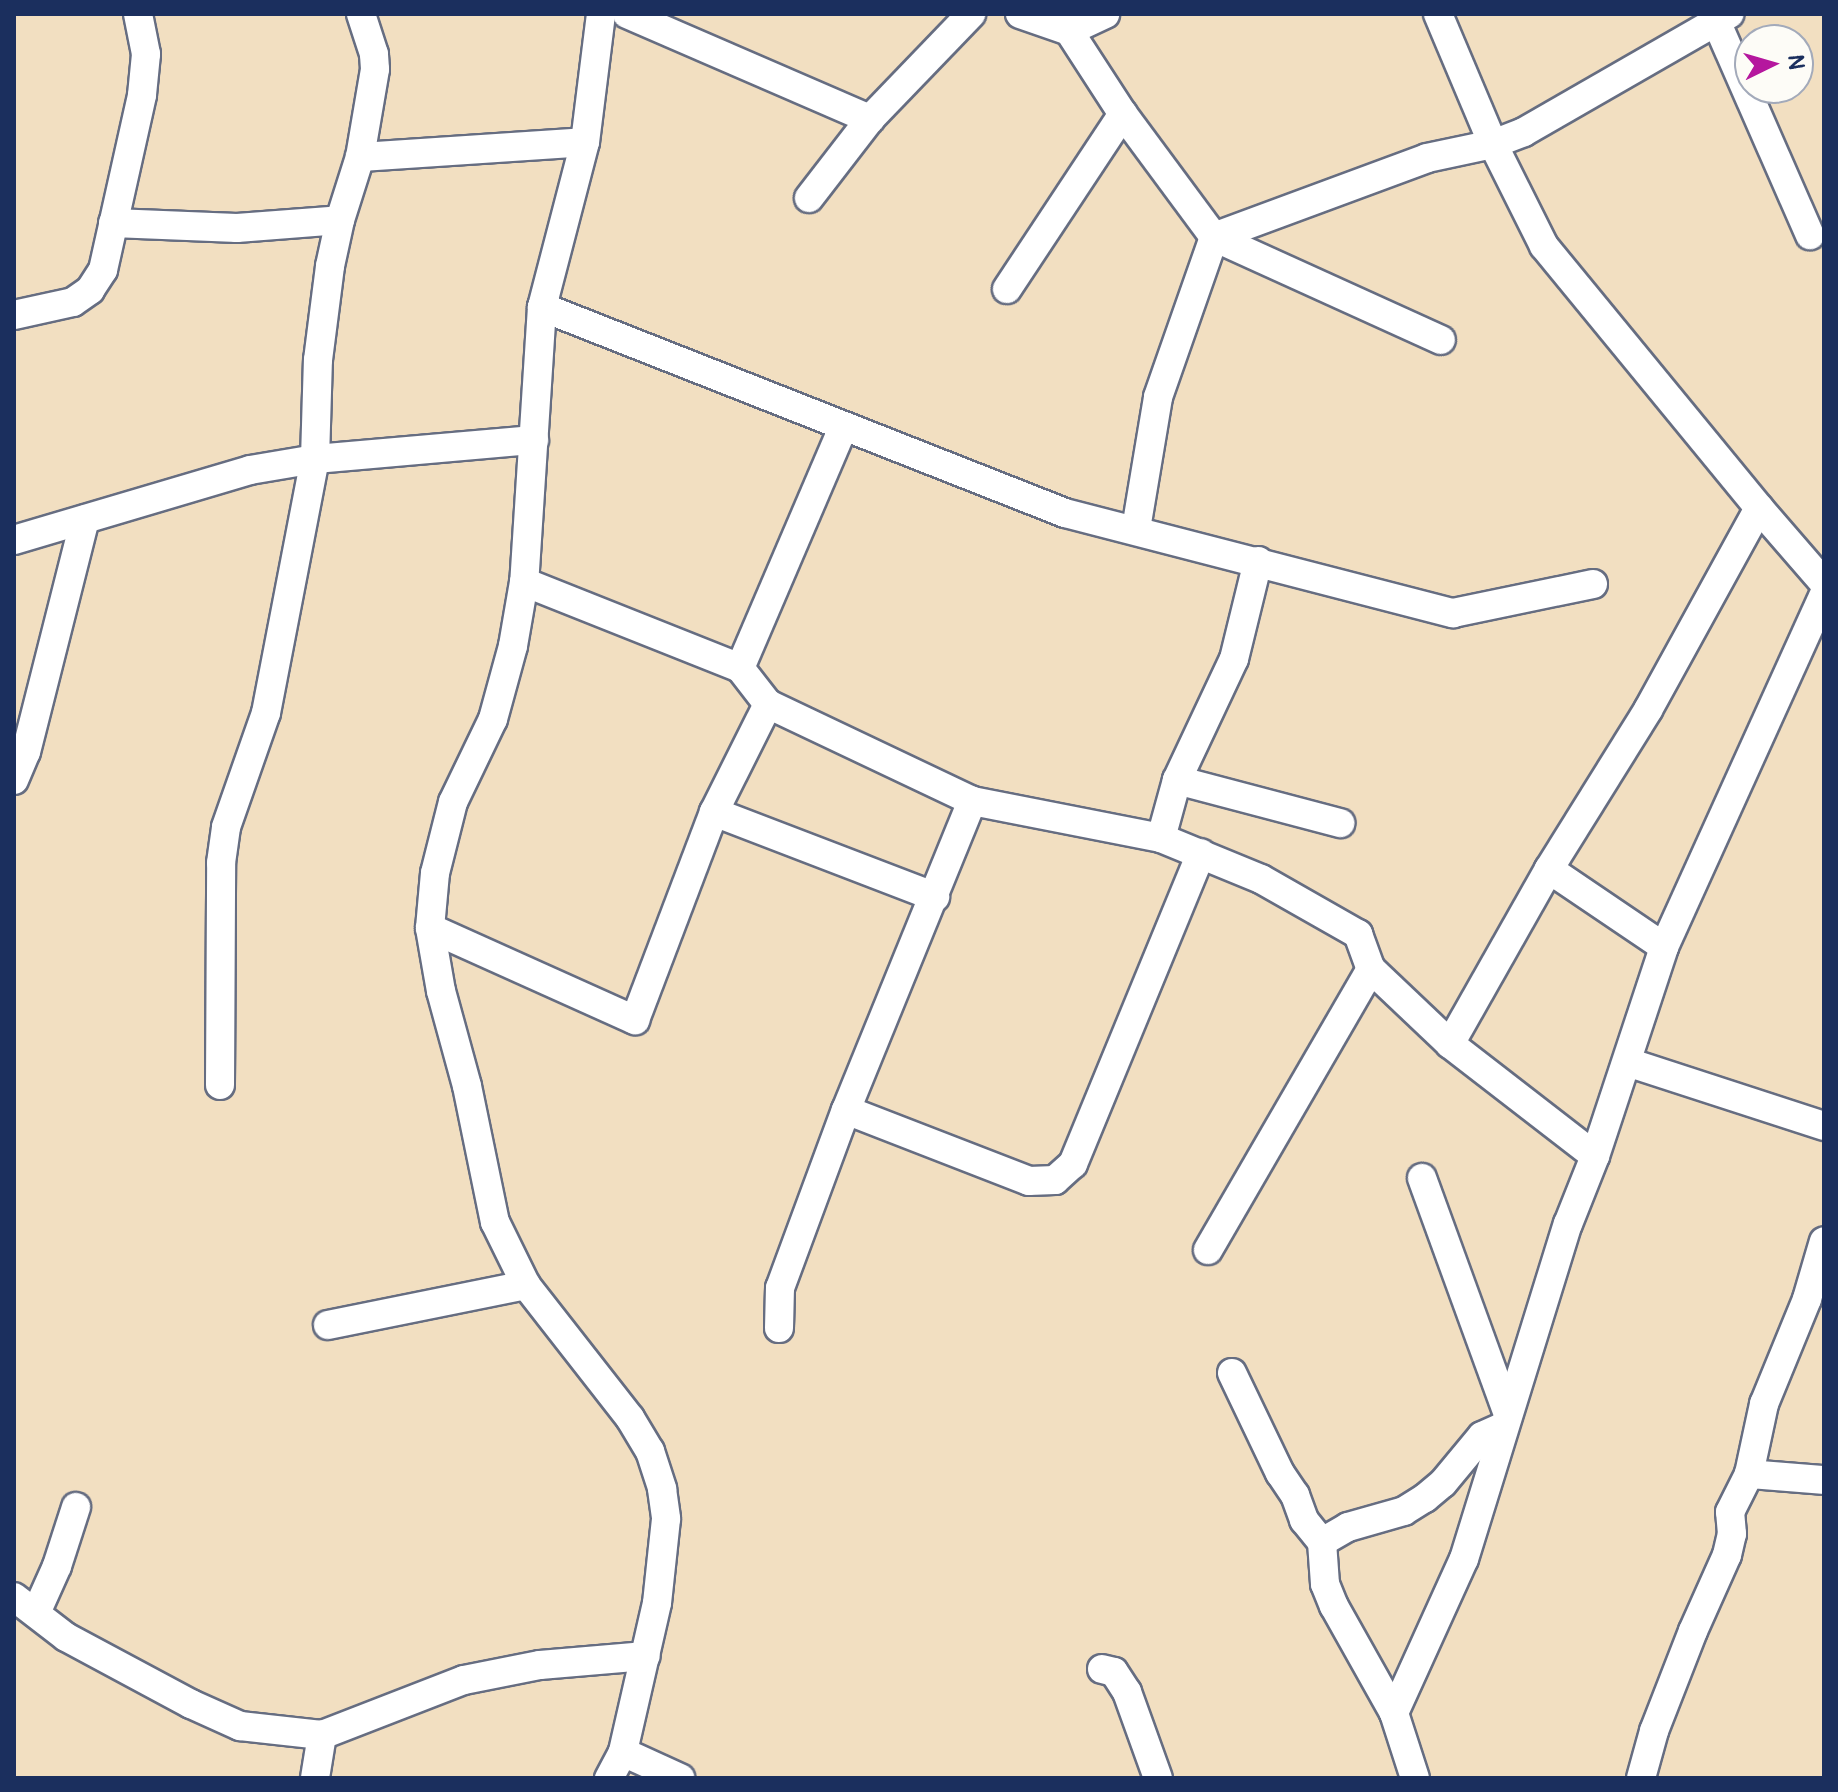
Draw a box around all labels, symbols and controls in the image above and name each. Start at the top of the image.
north arrow [1734,24,1814,104]
text: N [1781,53,1811,71]

